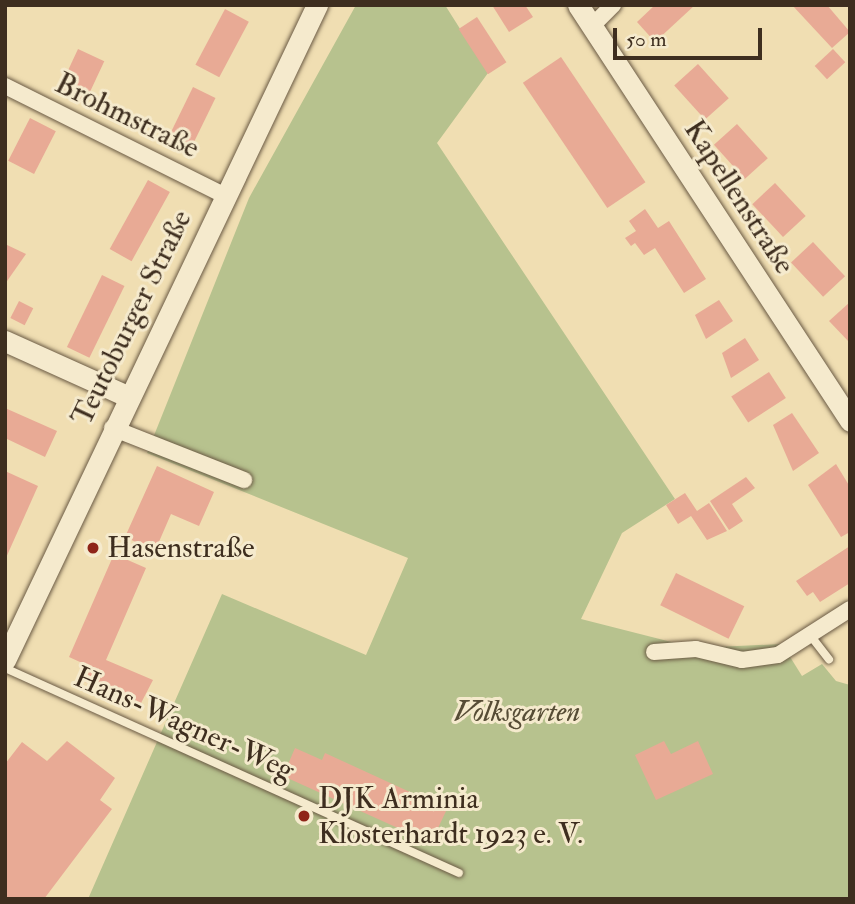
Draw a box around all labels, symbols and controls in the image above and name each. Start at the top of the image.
scale bar [617,14,766,58]
text: 50 m [626,26,667,53]
street label: Brohmstraße [49,66,205,166]
street label: Kapellenstraße [676,113,802,281]
street label: Teutoburger Straße [64,204,200,432]
place label: Hasenstraße [107,530,254,566]
marker: Hasenstraße [85,540,101,556]
street label: Hans-Wagner-Weg [68,659,300,789]
park label: Volksgarten [453,694,581,730]
place label: DJK Arminia Klosterhardt 1923 e. V. [318,781,583,852]
marker: DJK Arminia Klosterhardt 1923 e. V. [296,808,312,824]

